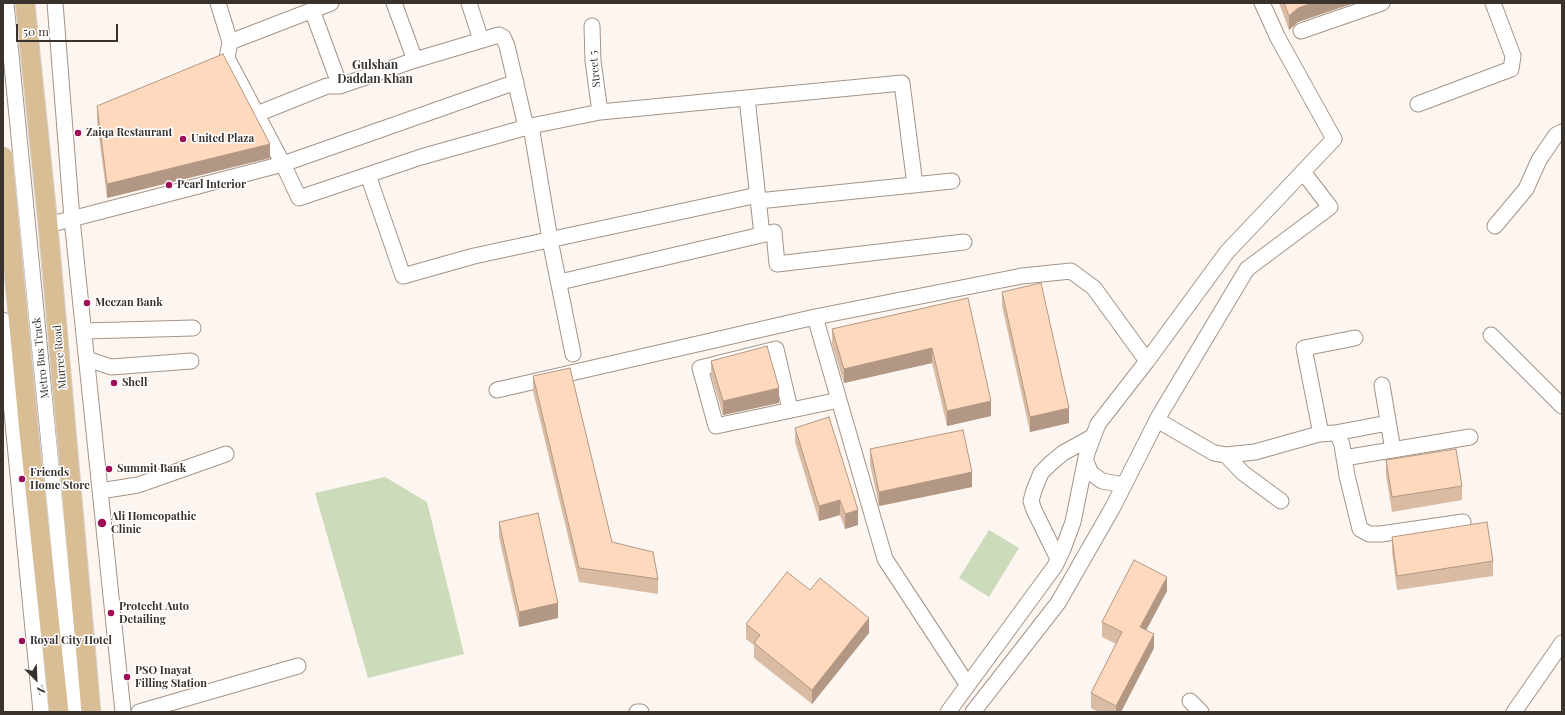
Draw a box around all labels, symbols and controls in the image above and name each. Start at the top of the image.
scale bar [18,16,120,42]
text: 50 m [23,23,49,39]
street label: Street 5 [587,50,603,88]
district label: Gulshan Daddan Khan [337,58,413,86]
place label: Zaiqa Restaurant [86,126,172,140]
marker: Zaiqa Restaurant [73,128,83,138]
place label: United Plaza [191,132,254,146]
marker: United Plaza [178,134,188,144]
place label: Pearl Interior [177,178,246,192]
marker: Pearl Interior [164,180,174,190]
place label: Meezan Bank [95,296,163,310]
marker: Meezan Bank [82,298,92,308]
street label: Metro Bus Track [30,317,52,399]
street label: Murree Road [51,324,69,390]
place label: Shell [122,376,148,390]
marker: Shell [109,378,119,388]
place label: Summit Bank [117,462,186,476]
marker: Summit Bank [104,464,114,474]
place label: Friends Home Store [30,466,90,492]
marker: Friends Home Store [17,474,27,484]
place label: Ali Homeopathic Clinic [111,510,196,536]
marker: Ali Homeopathic Clinic [96,517,108,529]
place label: Protecht Auto Detailing [119,600,189,626]
marker: Protecht Auto Detailing [106,608,116,618]
place label: Royal City Hotel [30,634,112,648]
marker: Royal City Hotel [17,636,27,646]
north arrow [16,659,56,699]
place label: PSO Inayat Filling Station [135,664,207,690]
marker: PSO Inayat Filling Station [122,672,132,682]
text: N [34,682,48,699]

